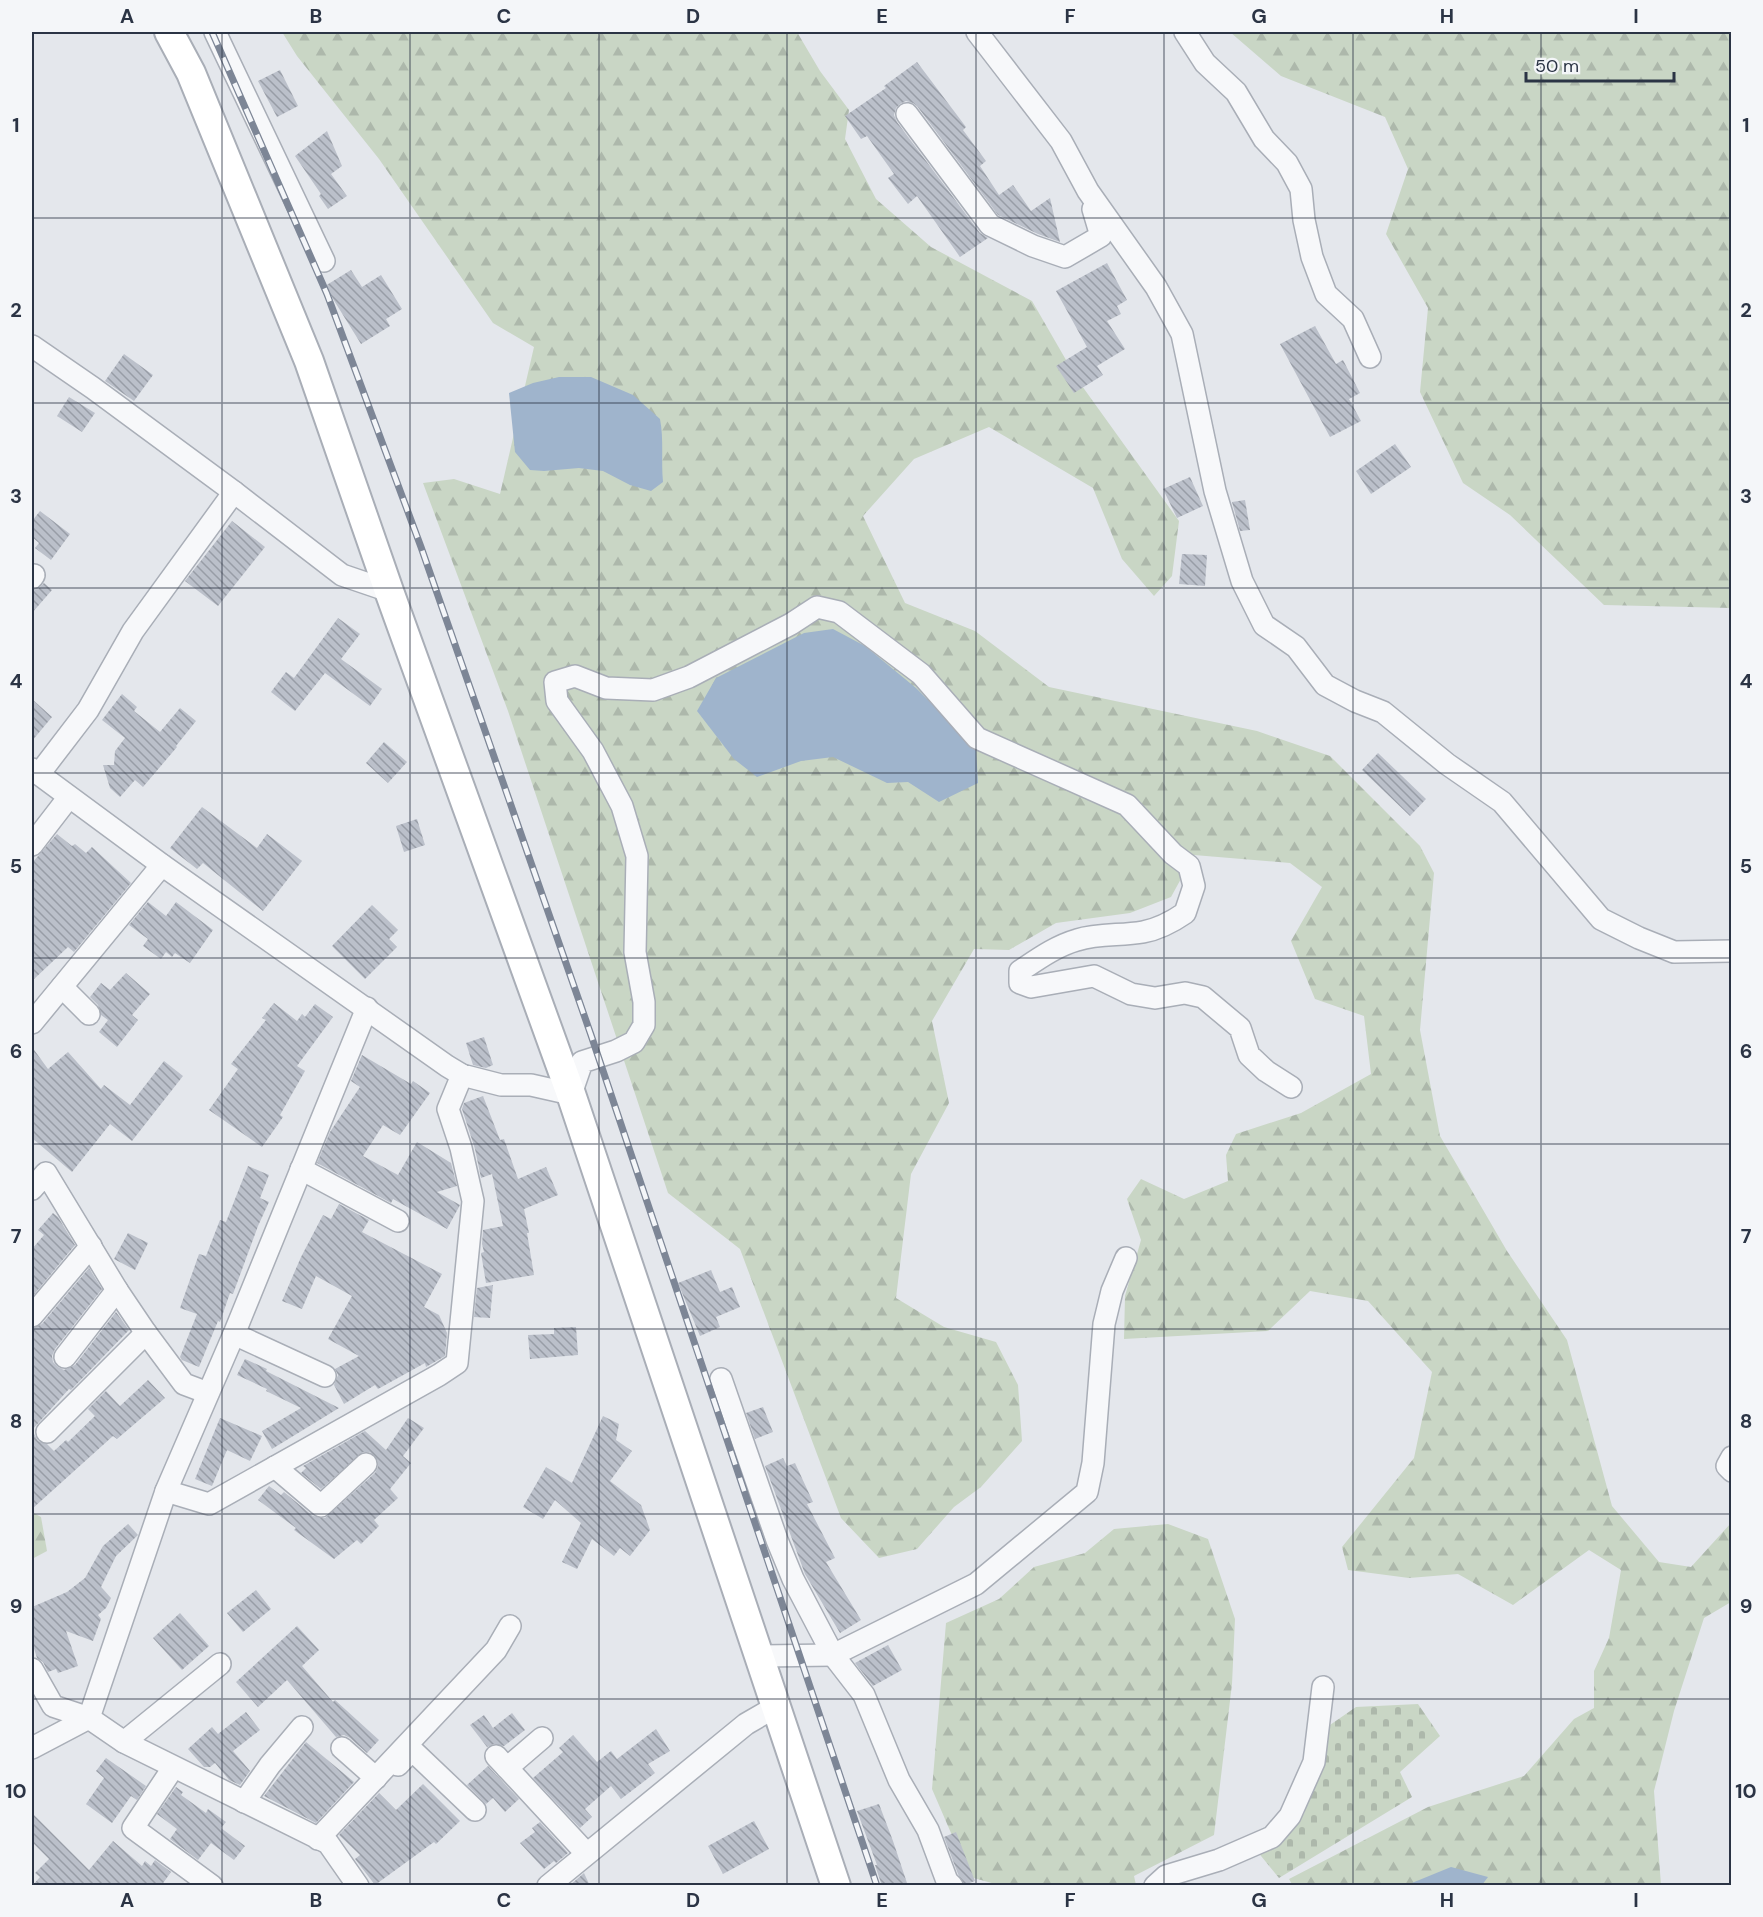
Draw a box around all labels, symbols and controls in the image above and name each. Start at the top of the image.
text: A [120,3,134,29]
text: B [310,3,322,29]
text: C [497,3,511,29]
text: D [686,3,700,29]
text: E [876,3,888,29]
text: F [1064,3,1076,29]
text: G [1251,3,1267,29]
text: H [1440,3,1454,29]
text: I [1633,3,1639,29]
scale bar [1526,45,1674,83]
text: 50 m [1535,54,1579,78]
text: 1 [12,112,20,138]
text: 1 [1742,112,1750,138]
text: 2 [10,297,22,323]
text: 2 [1740,297,1752,323]
text: 3 [10,483,22,509]
text: 3 [1740,483,1752,509]
text: 4 [10,668,23,694]
text: 4 [1740,668,1753,694]
text: 5 [10,853,22,879]
text: 5 [1740,853,1752,879]
text: 6 [10,1038,22,1064]
text: 6 [1740,1038,1752,1064]
text: 7 [11,1223,22,1249]
text: 7 [1741,1223,1752,1249]
text: 8 [10,1408,22,1434]
text: 8 [1740,1408,1752,1434]
text: 9 [10,1593,22,1619]
text: 9 [1740,1593,1752,1619]
text: 10 [5,1778,27,1804]
text: 10 [1735,1778,1757,1804]
text: A [120,1887,134,1913]
text: B [310,1887,322,1913]
text: C [497,1887,511,1913]
text: D [686,1887,700,1913]
text: E [876,1887,888,1913]
text: F [1064,1887,1076,1913]
text: G [1251,1887,1267,1913]
text: H [1440,1887,1454,1913]
text: I [1633,1887,1639,1913]

